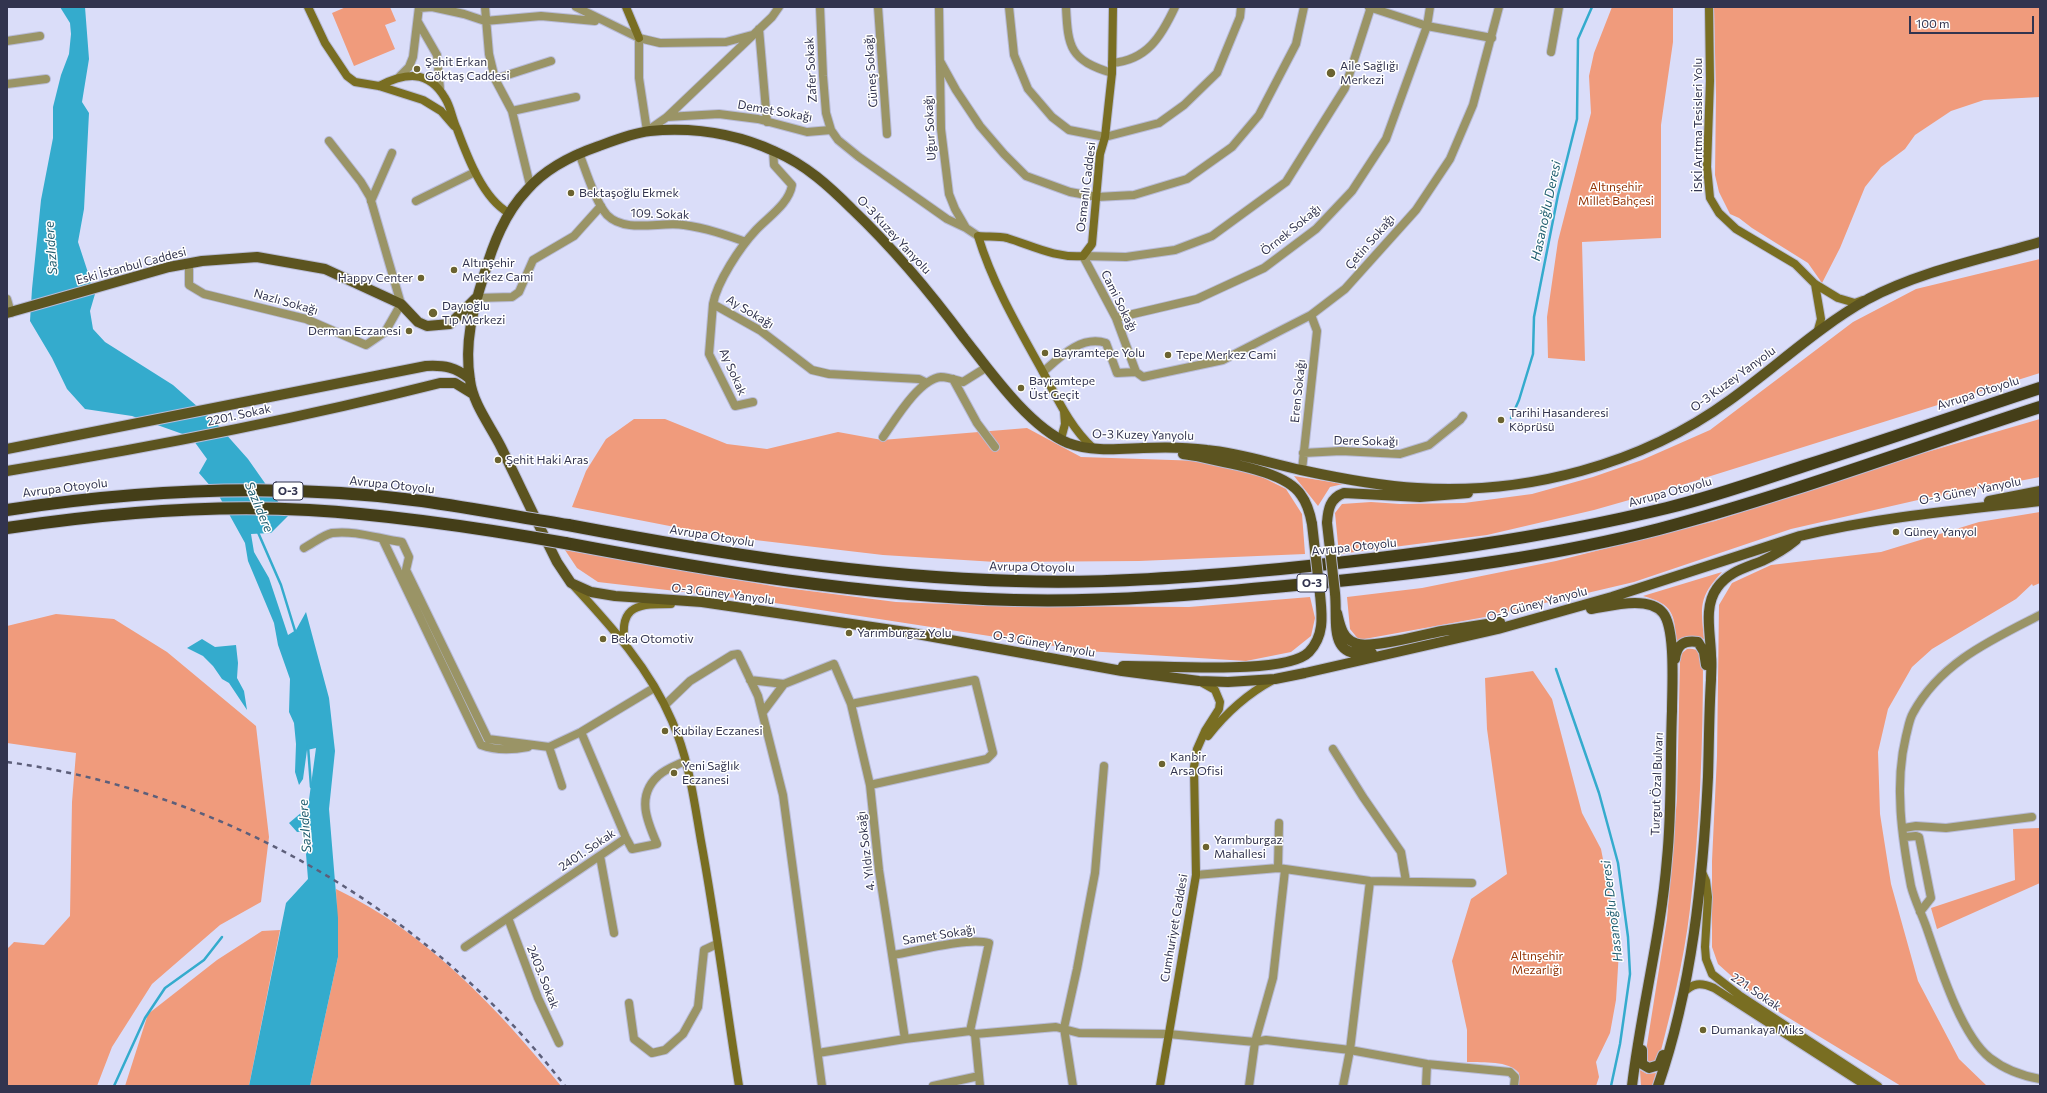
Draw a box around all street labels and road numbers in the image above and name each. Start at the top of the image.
street label: Güneş Sokağı [861,34,881,108]
street label: Zafer Sokak [802,37,820,103]
street label: İSKİ Arıtma Tesisleri Yolu [1691,58,1705,192]
street label: Uğur Sokağı [921,95,939,161]
street label: Demet Sokağı [736,97,814,125]
street label: Osmanlı Caddesi [1073,141,1099,233]
street label: O-3 Kuzey Yanyolu [854,193,934,277]
street label: Örnek Sokağı [1258,201,1324,259]
street label: 109. Sokak [630,206,690,222]
street label: Çetin Sokağı [1342,212,1398,272]
street label: Eski İstanbul Caddesi [74,244,188,288]
street label: Cami Sokağı [1098,268,1140,334]
street label: Nazlı Sokağı [252,286,320,318]
street label: Ay Sokağı [724,292,776,332]
street label: O-3 Kuzey Yanyolu [1688,343,1778,415]
street label: Ay Sokak [716,346,750,398]
street label: Eren Sokağı [1288,359,1308,423]
street label: Avrupa Otoyolu [1935,373,2021,413]
street label: 2201. Sokak [206,401,272,429]
street label: O-3 Kuzey Yanyolu [1092,427,1194,443]
street label: Dere Sokağı [1333,433,1399,449]
street label: Avrupa Otoyolu [349,473,435,497]
street label: Avrupa Otoyolu [1627,474,1713,510]
street label: O-3 Güney Yanyolu [1918,474,2022,508]
street label: Avrupa Otoyolu [22,476,108,500]
road number: O-3 [273,482,303,500]
street label: Avrupa Otoyolu [669,522,755,550]
street label: Avrupa Otoyolu [1311,535,1397,559]
street label: Avrupa Otoyolu [989,559,1075,575]
road number: O-3 [1297,574,1327,592]
street label: O-3 Güney Yanyolu [671,581,775,607]
street label: O-3 Güney Yanyolu [1485,584,1589,624]
street label: O-3 Güney Yanyolu [992,628,1096,660]
street label: Turgut Özal Bulvarı [1648,732,1666,836]
street label: 4. Yıldız Sokağı [854,810,878,892]
street label: 2401. Sokak [556,826,618,874]
street label: Cumhuriyet Caddesi [1157,873,1191,983]
street label: Samet Sokağı [901,922,977,948]
street label: 2403. Sokak [524,943,562,1011]
street label: 221. Sokak [1728,970,1784,1014]

